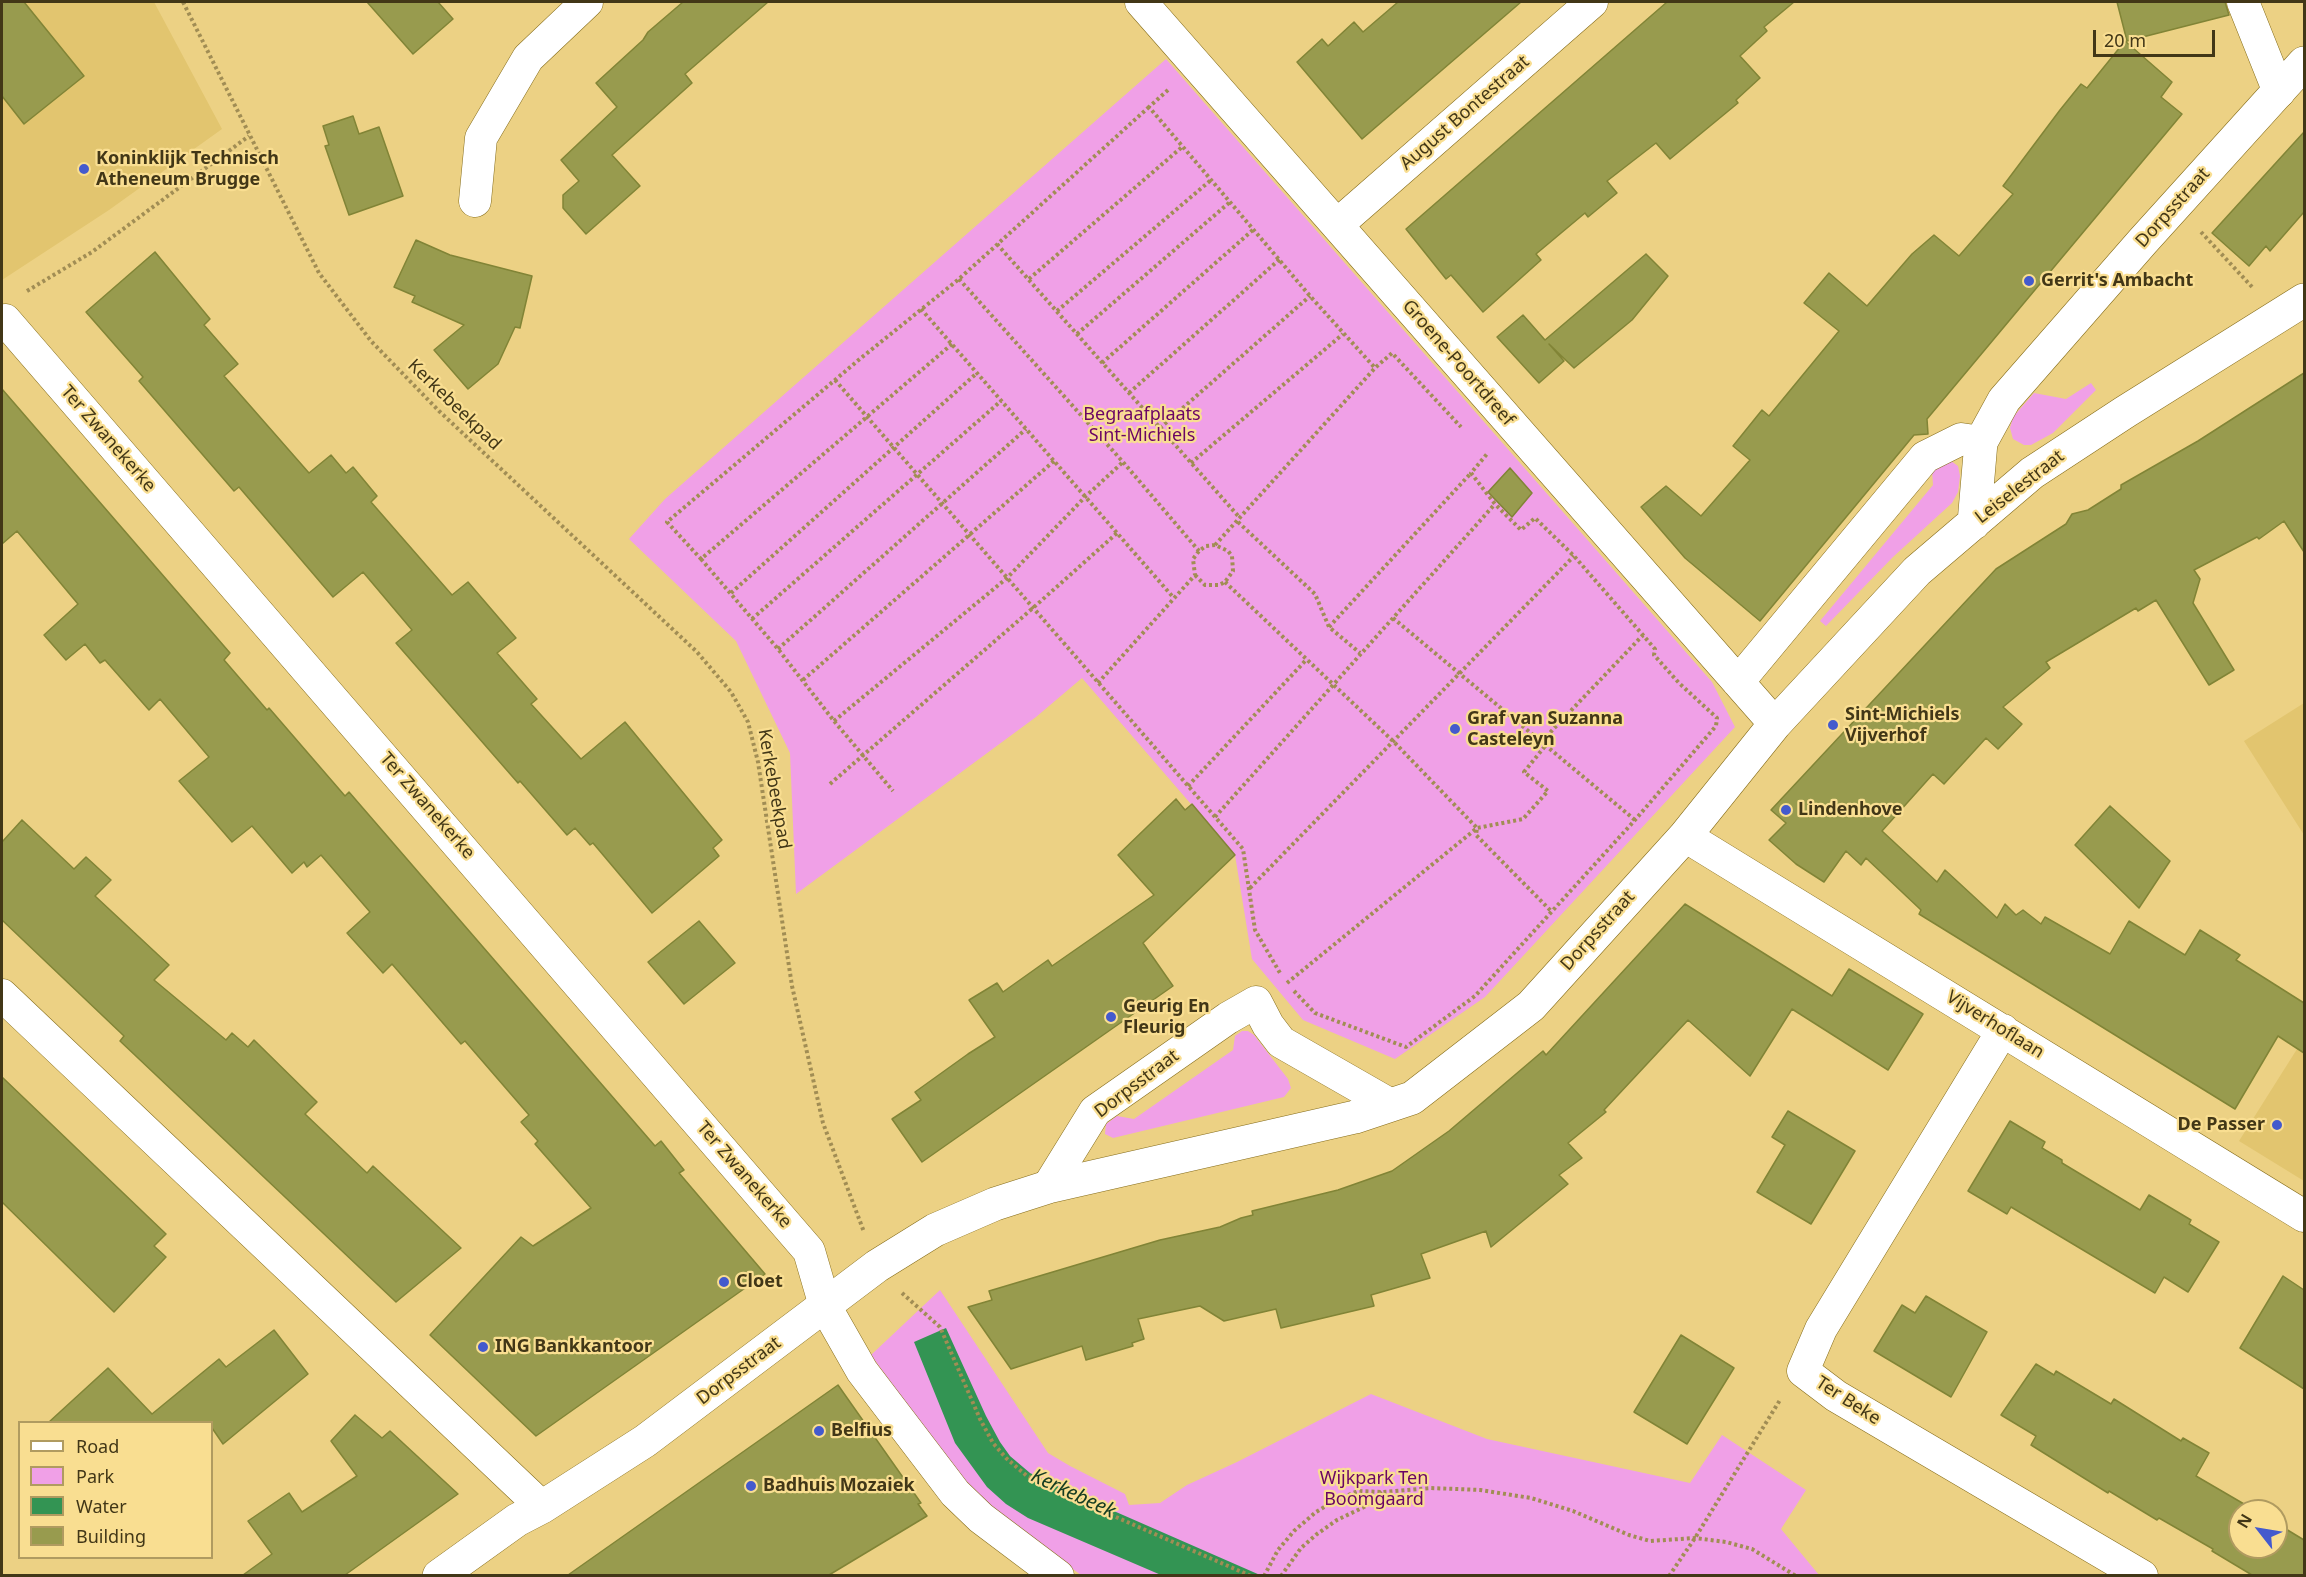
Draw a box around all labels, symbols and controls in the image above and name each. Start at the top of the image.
scale bar [2096,18,2218,56]
text: 20 m [2104,28,2146,52]
street label: August Bontestraat [1396,51,1534,175]
place label: Koninklijk Technisch Atheneum Brugge [96,148,279,190]
marker: Koninklijk Technisch Atheneum Brugge [77,162,91,176]
street label: Dorpsstraat [2132,164,2214,252]
place label: Gerrit's Ambacht [2041,270,2193,292]
marker: Gerrit's Ambacht [2022,274,2036,288]
street label: Groene-Poortdreef [1398,296,1518,430]
street label: Kerkebeekpad [403,355,505,455]
street label: Ter Zwanekerke [56,381,160,497]
park label: Begraafplaats Sint-Michiels [1083,404,1201,446]
street label: Leiselestraat [1971,446,2069,528]
place label: Sint-Michiels Vijverhof [1845,704,1959,746]
place label: Graf van Suzanna Casteleyn [1467,708,1623,750]
marker: Sint-Michiels Vijverhof [1826,718,1840,732]
marker: Graf van Suzanna Casteleyn [1448,722,1462,736]
street label: Kerkebeekpad [753,727,795,851]
street label: Ter Zwanekerke [375,748,479,864]
place label: Lindenhove [1798,799,1903,821]
marker: Lindenhove [1779,803,1793,817]
street label: Dorpsstraat [1557,887,1639,975]
street label: Vijverhoflaan [1942,986,2048,1064]
place label: Geurig En Fleurig [1123,996,1210,1038]
marker: Geurig En Fleurig [1104,1010,1118,1024]
street label: Dorpsstraat [1091,1045,1183,1123]
place label: De Passer [2178,1114,2265,1136]
street label: Ter Zwanekerke [692,1117,796,1233]
marker: De Passer [2270,1118,2284,1132]
place label: Cloet [736,1271,783,1293]
marker: Cloet [717,1275,731,1289]
street label: Dorpsstraat [693,1332,785,1410]
place label: ING Bankkantoor [495,1336,652,1358]
marker: ING Bankkantoor [476,1340,490,1354]
street label: Ter Beke [1812,1372,1884,1430]
place label: Belfius [831,1420,892,1442]
legend [18,1421,213,1559]
marker: Belfius [812,1424,826,1438]
text: Road [76,1434,119,1458]
text: Park [76,1464,114,1488]
water label: Kerkebeek [1027,1464,1119,1524]
park label: Wijkpark Ten Boomgaard [1320,1468,1428,1510]
place label: Badhuis Mozaiek [763,1475,915,1497]
marker: Badhuis Mozaiek [744,1479,758,1493]
text: Water [76,1494,127,1518]
north arrow [2228,1499,2288,1559]
text: N [2232,1510,2257,1532]
text: Building [76,1524,146,1548]

